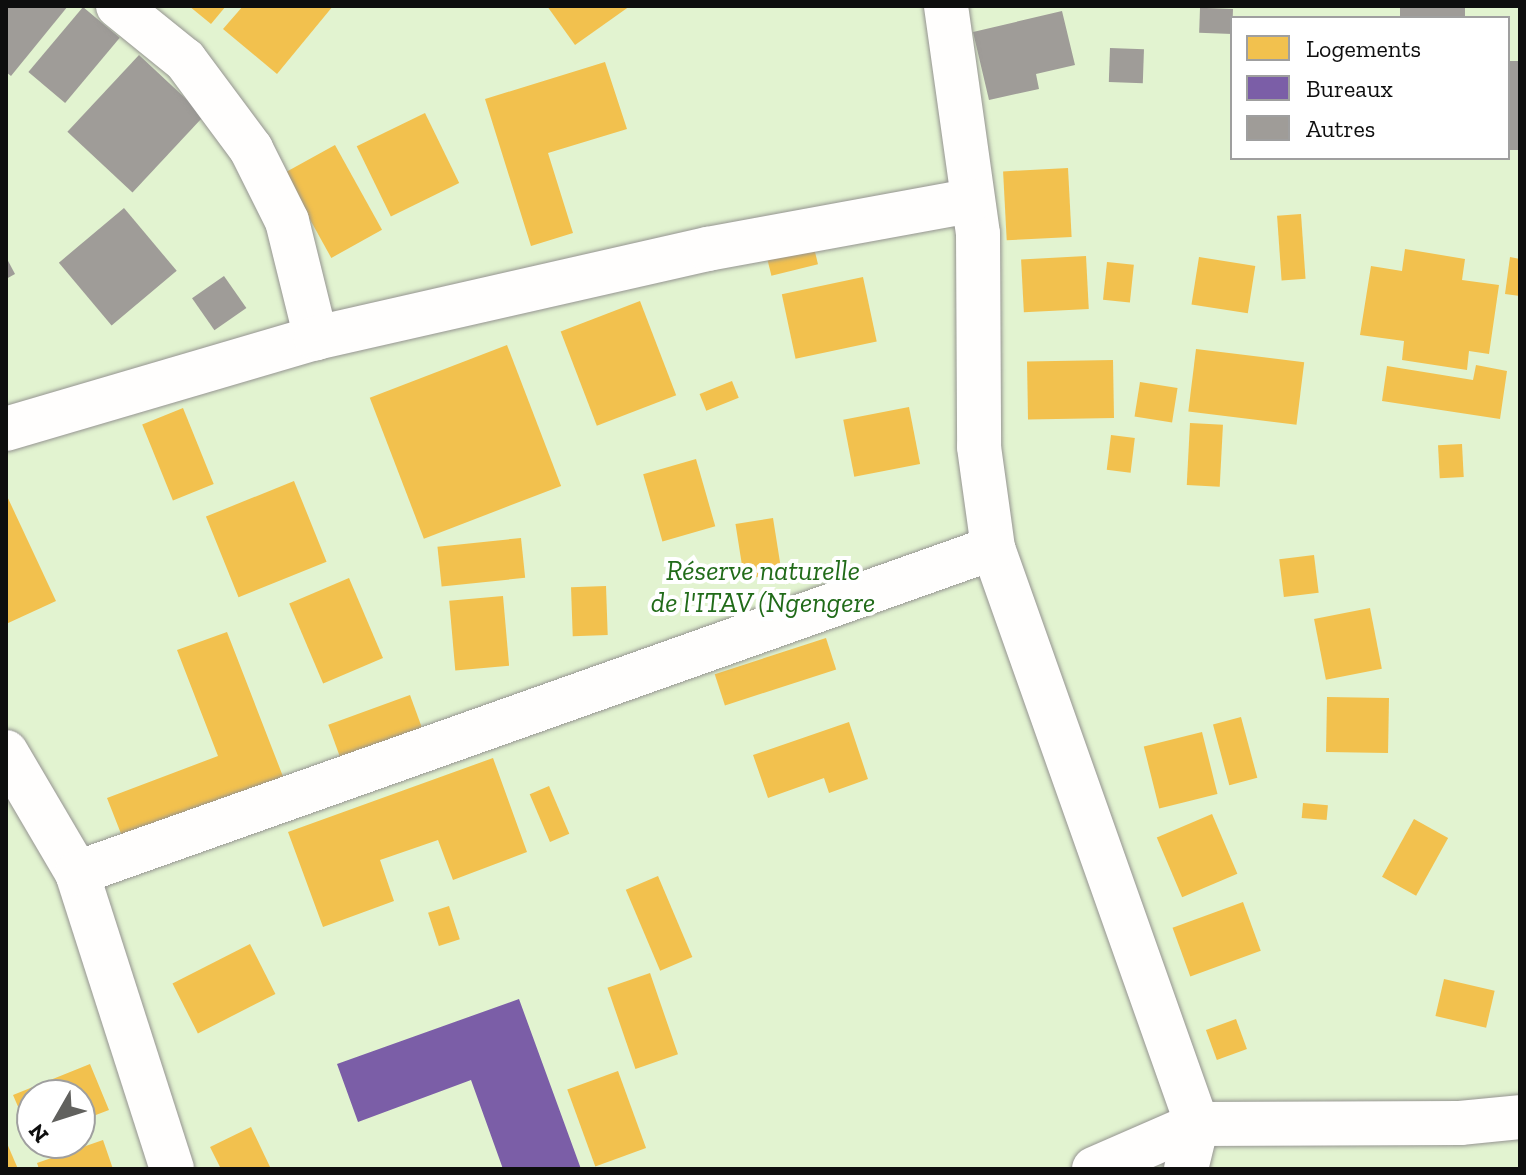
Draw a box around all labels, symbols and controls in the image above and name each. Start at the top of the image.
legend [1230,16,1510,160]
text: Logements [1306,34,1421,63]
text: Bureaux [1306,74,1393,103]
text: Autres [1306,114,1375,143]
park label: Réserve naturelle de l'ITAV (Ngengere [650,554,876,620]
north arrow [16,1079,96,1159]
text: N [23,1118,54,1148]

